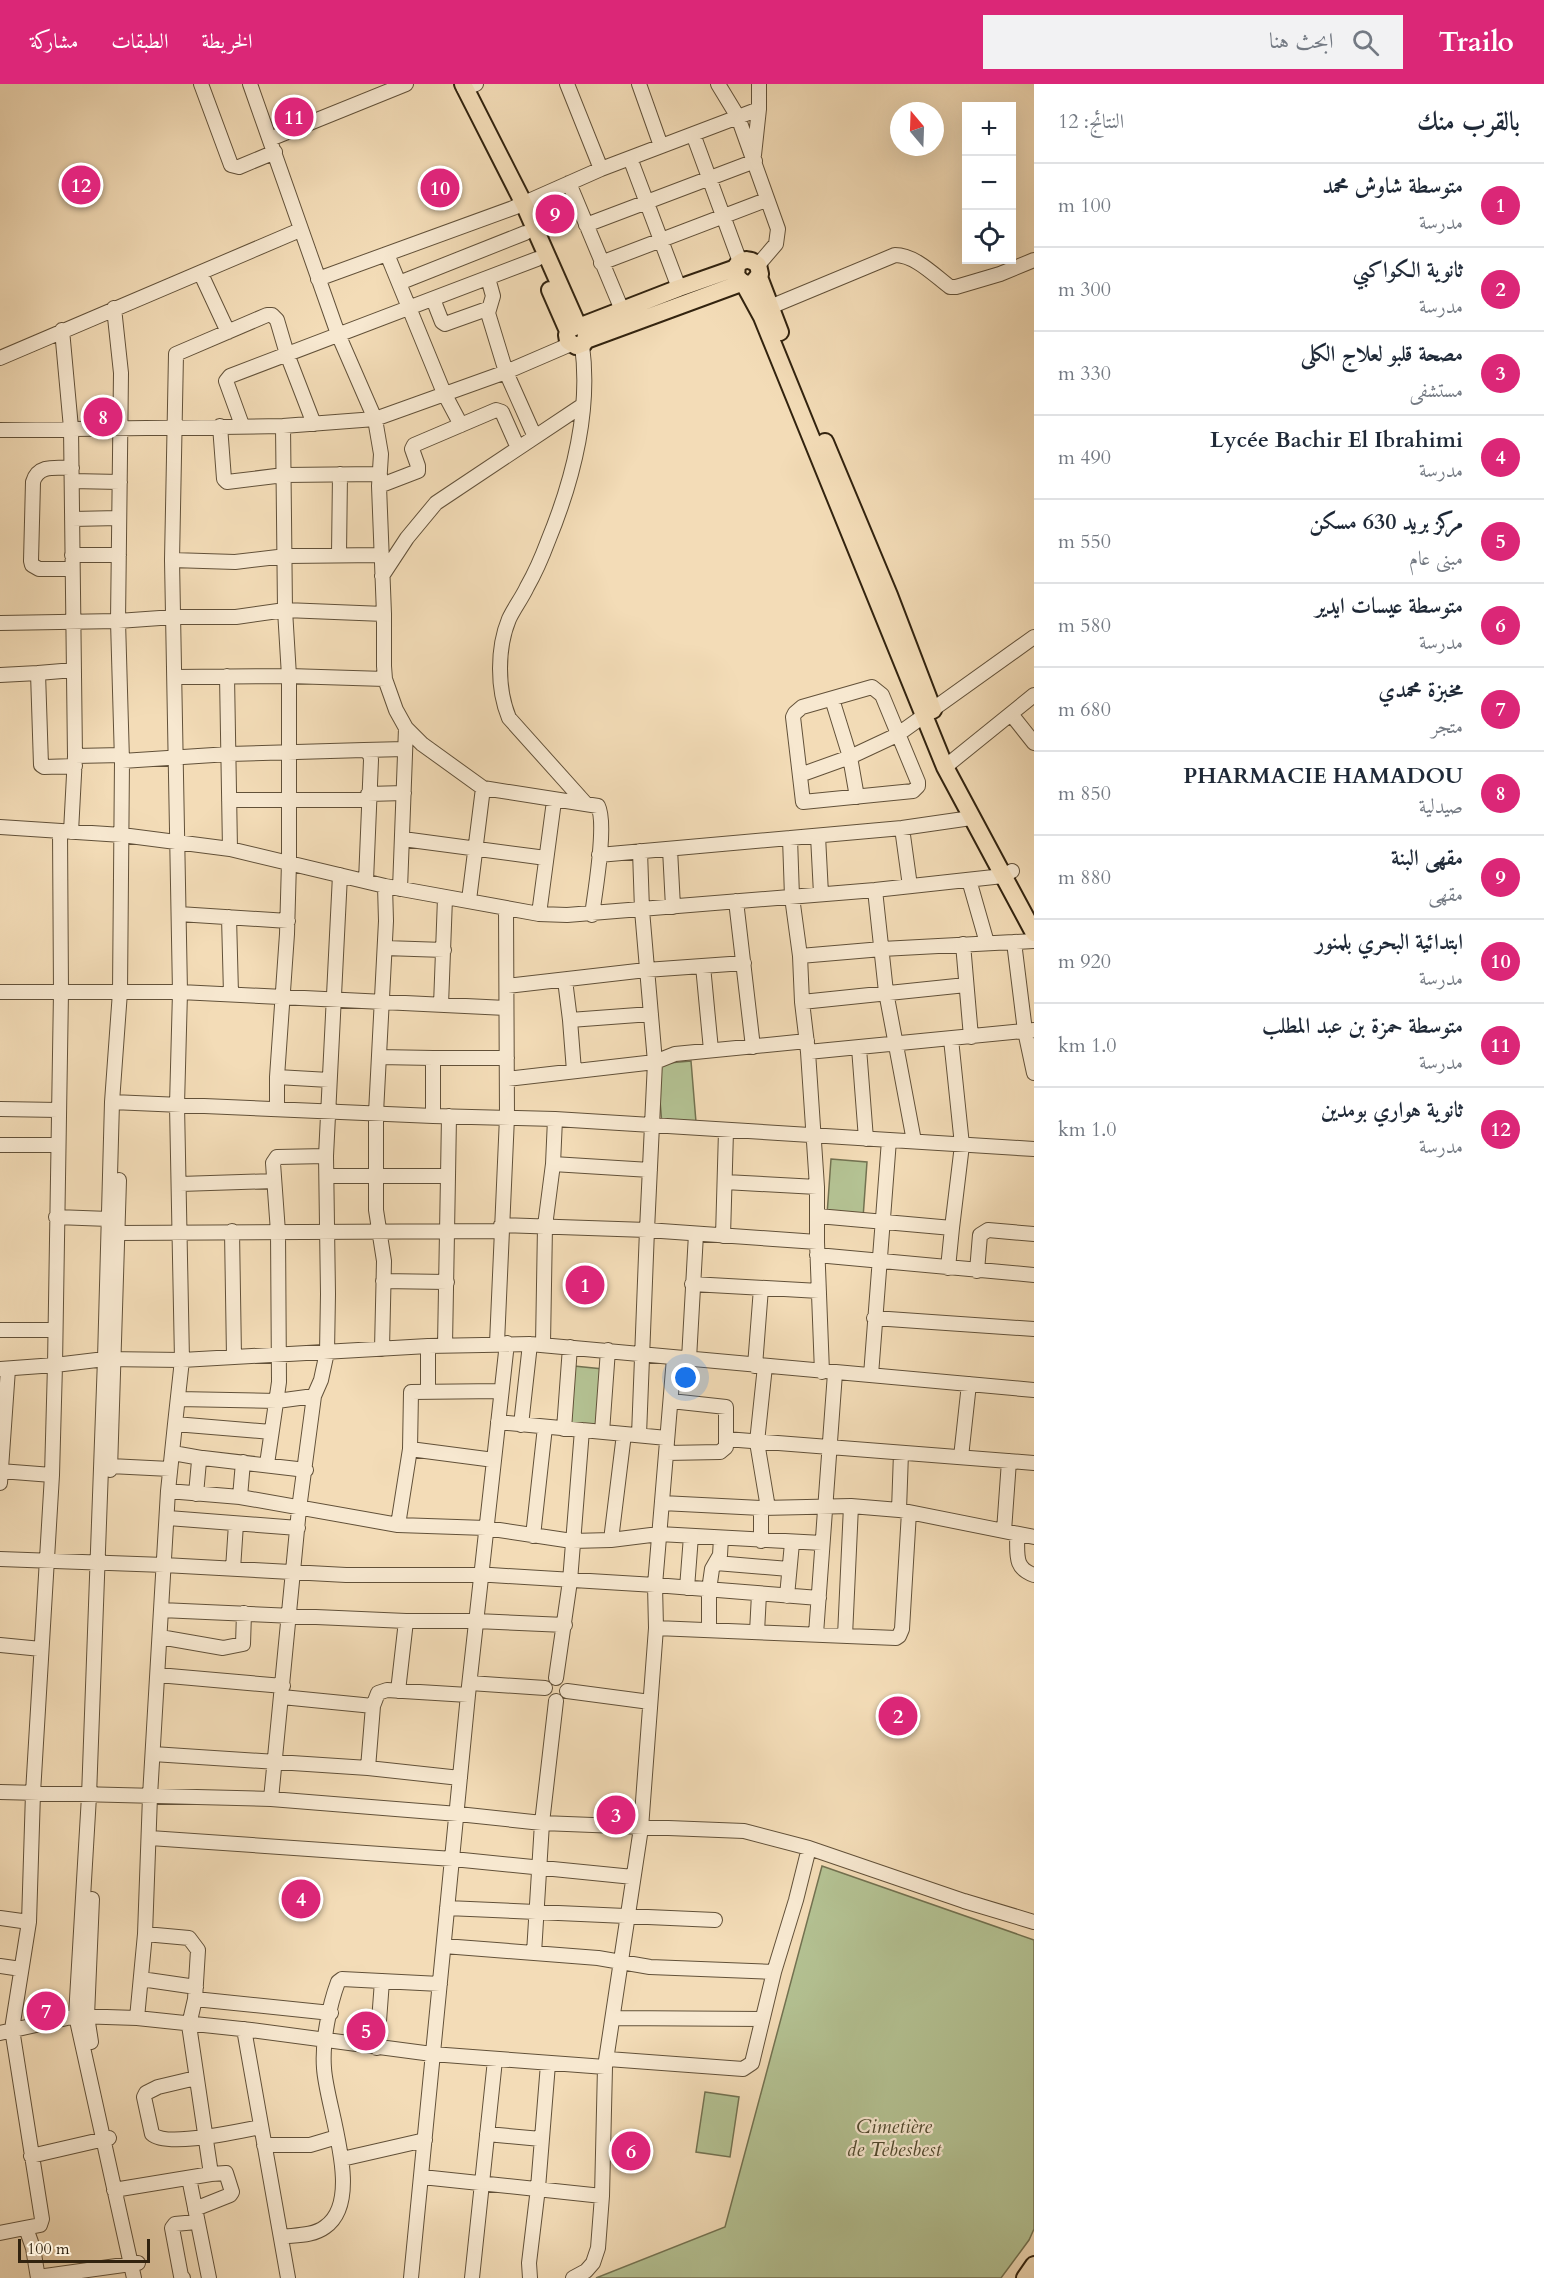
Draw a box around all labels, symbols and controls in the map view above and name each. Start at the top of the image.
search box [983,15,1403,69]
text: Trailo [1439,23,1514,61]
text: ابحث هنا [1269,26,1334,56]
icon: search [1349,26,1382,59]
text: مشاركة [30,27,78,56]
text: الطبقات [111,27,168,56]
text: الخريطة [201,27,253,56]
pin: 11 [274,94,314,140]
north arrow [890,102,944,156]
map controls [962,102,1016,264]
button: + [962,102,1016,156]
text: بالقرب منك [1417,104,1520,139]
text: النتائج: 12 [1058,108,1124,135]
button: − [962,156,1016,210]
pin: 12 [62,162,100,208]
pin: 10 [420,166,460,210]
text: متوسطة شاوش محمد [1322,171,1463,201]
pin: 9 [536,192,574,236]
text: 100 m [1058,192,1111,219]
text: 1 [1495,192,1506,219]
text: مدرسة [1419,209,1463,236]
button: locate [962,210,1016,264]
text: ثانوية الكواكبي [1352,255,1463,285]
text: 300 m [1058,276,1111,303]
text: 2 [1495,276,1506,303]
text: مدرسة [1419,293,1463,320]
text: مصحة قلبو لعلاج الكلى [1301,339,1463,369]
text: 330 m [1058,360,1111,387]
text: 3 [1495,360,1506,387]
text: مستشفى [1410,377,1463,404]
pin: 8 [84,394,122,440]
text: Lycée Bachir El Ibrahimi [1210,425,1463,455]
text: 490 m [1058,444,1111,471]
text: 4 [1495,444,1506,471]
text: مدرسة [1419,457,1463,484]
text: مركز بريد 630 مسكن [1309,507,1463,537]
text: 550 m [1058,528,1111,555]
text: 5 [1495,528,1506,555]
text: مبنى عام [1409,545,1463,572]
text: متوسطة عيسات ايدير [1315,591,1463,621]
text: 580 m [1058,612,1111,639]
text: 6 [1495,612,1506,639]
text: مدرسة [1419,629,1463,656]
text: مخبزة محمدي [1378,675,1463,705]
text: 680 m [1058,696,1111,723]
text: 7 [1495,696,1506,723]
text: متجر [1431,713,1463,740]
text: PHARMACIE HAMADOU [1183,761,1463,791]
text: 850 m [1058,780,1111,807]
text: 8 [1495,780,1506,807]
text: صيدلية [1419,793,1463,820]
text: مقهى البنة [1391,843,1463,873]
text: 880 m [1058,864,1111,891]
text: 9 [1495,864,1506,891]
text: مقهى [1428,881,1463,908]
text: ابتدائية البحري بلمنور [1315,927,1463,957]
text: 920 m [1058,948,1111,975]
text: 10 [1490,948,1511,975]
text: مدرسة [1419,965,1463,992]
text: متوسطة حمزة بن عبد المطلب [1262,1011,1463,1041]
text: 1.0 km [1058,1032,1117,1059]
text: 11 [1490,1032,1511,1059]
text: مدرسة [1419,1049,1463,1076]
text: ثانوية هواري بومدين [1321,1095,1463,1125]
text: 1.0 km [1058,1116,1117,1143]
text: 12 [1490,1116,1511,1143]
text: مدرسة [1419,1133,1463,1160]
pin: 1 [566,1262,604,1308]
your location [671,1363,700,1392]
pin: 2 [878,1694,918,1738]
pin: 3 [596,1792,636,1838]
pin: 4 [282,1876,320,1922]
pin: 7 [26,1988,66,2034]
pin: 5 [346,2008,386,2054]
park label: Cimetière de Tebesbest [847,2113,943,2163]
pin: 6 [612,2128,650,2174]
scale bar [18,2236,150,2264]
text: 100 m [27,2238,69,2260]

